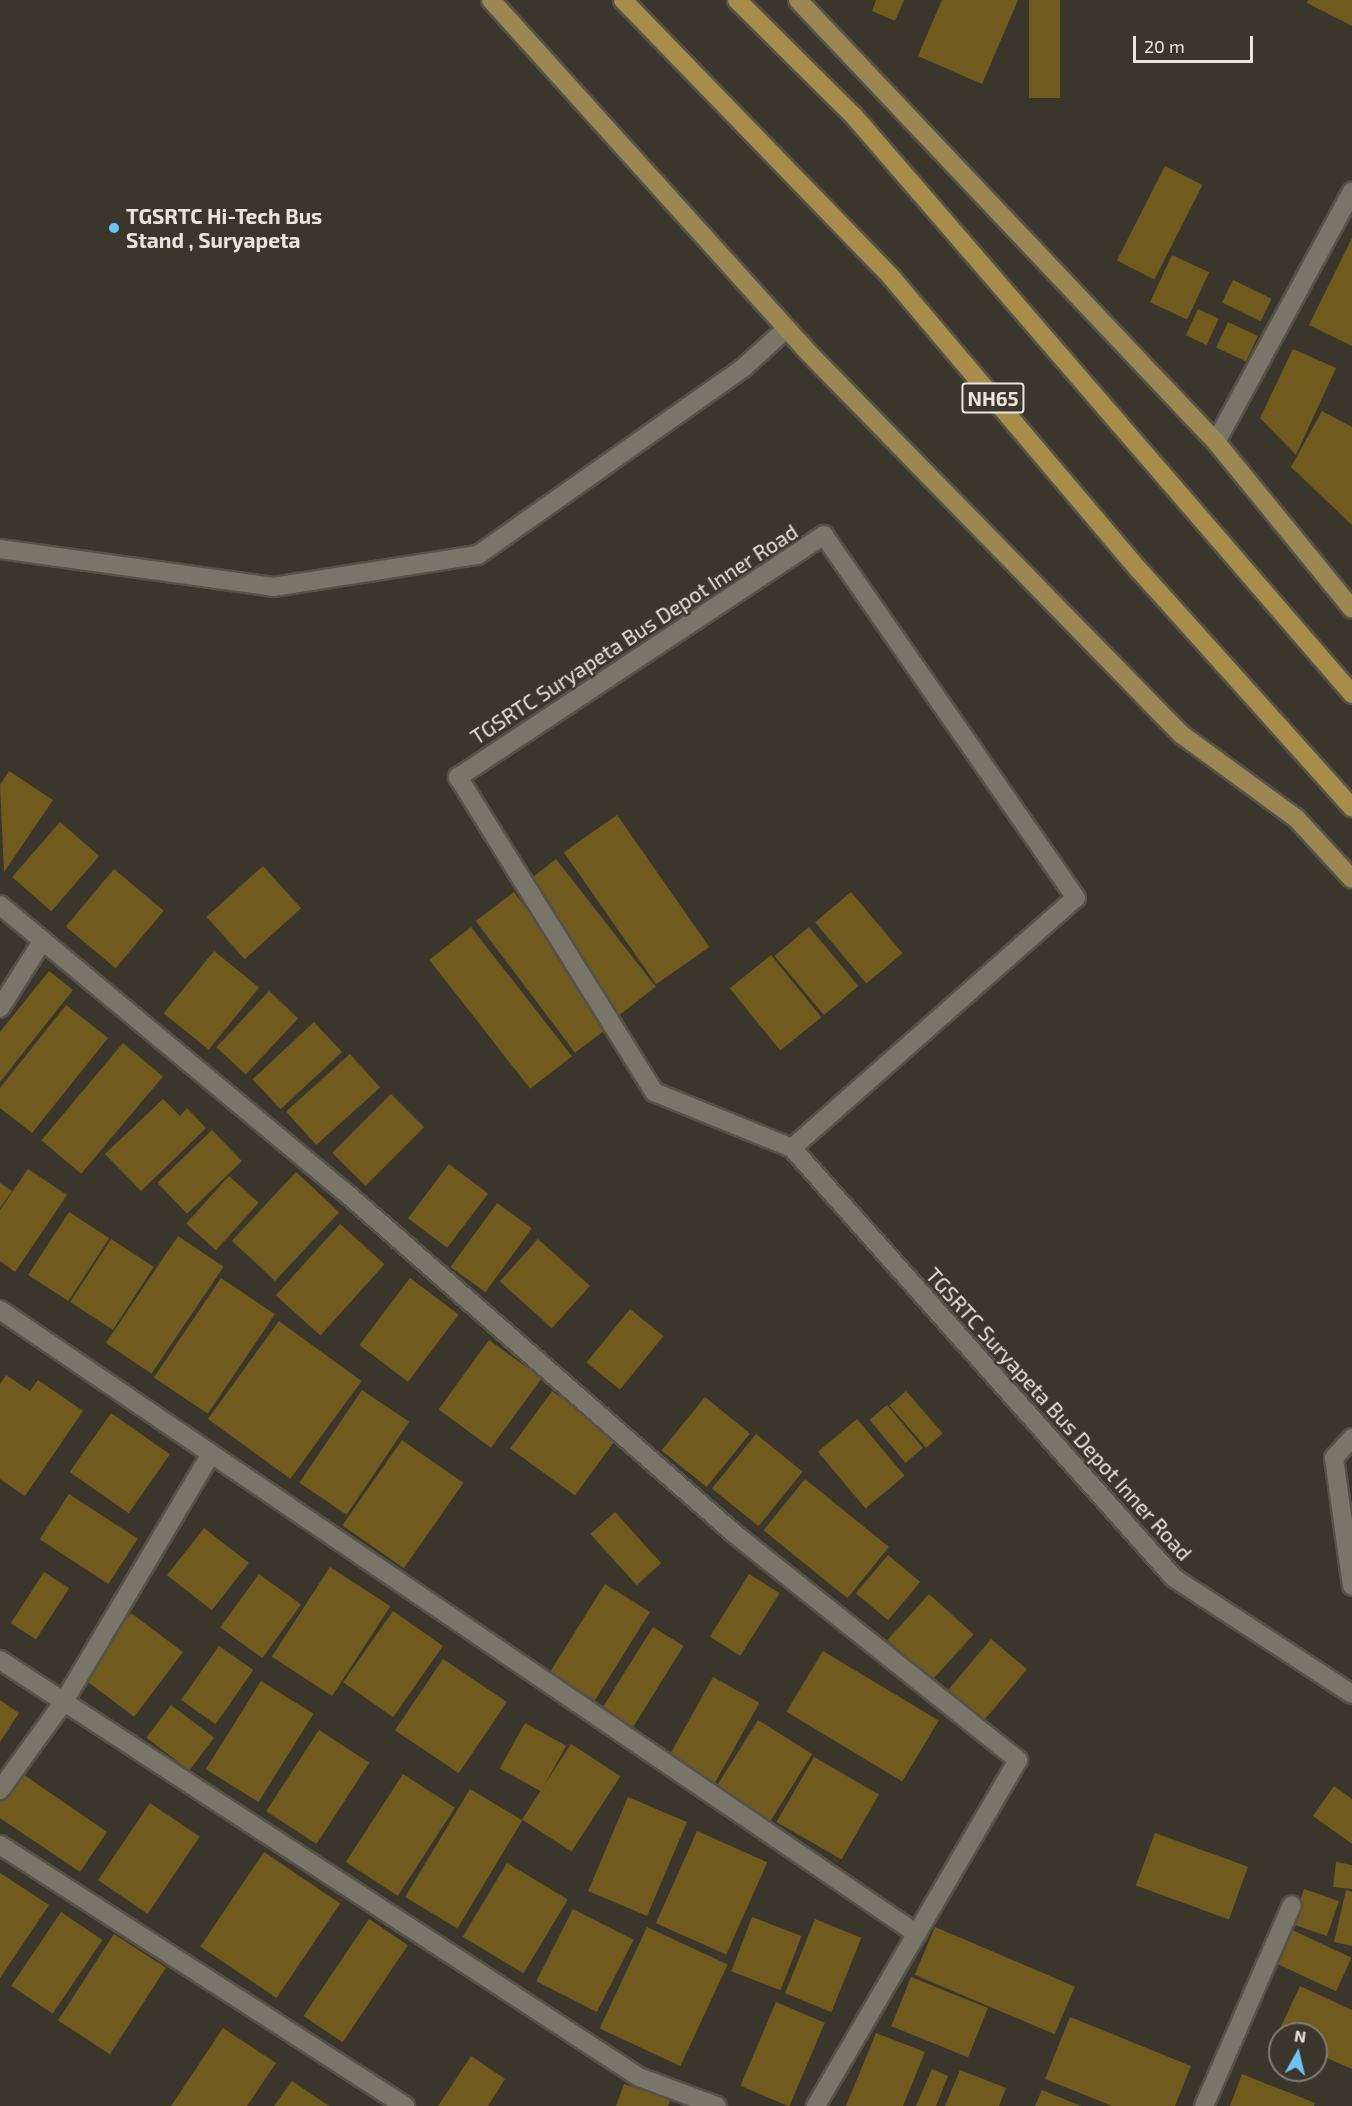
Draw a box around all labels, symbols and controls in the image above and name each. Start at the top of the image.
scale bar [1136,24,1256,62]
text: 20 m [1144,35,1185,57]
place label: TGSRTC Hi-Tech Bus Stand , Suryapeta [126,203,322,253]
marker: TGSRTC Hi-Tech Bus Stand , Suryapeta [107,221,121,235]
road number: NH65 [960,381,1026,415]
street label: TGSRTC Suryapeta Bus Depot Inner Road [465,518,803,750]
street label: TGSRTC Suryapeta Bus Depot Inner Road [921,1262,1197,1566]
north arrow [1268,2022,1328,2082]
text: N [1293,2025,1307,2046]

